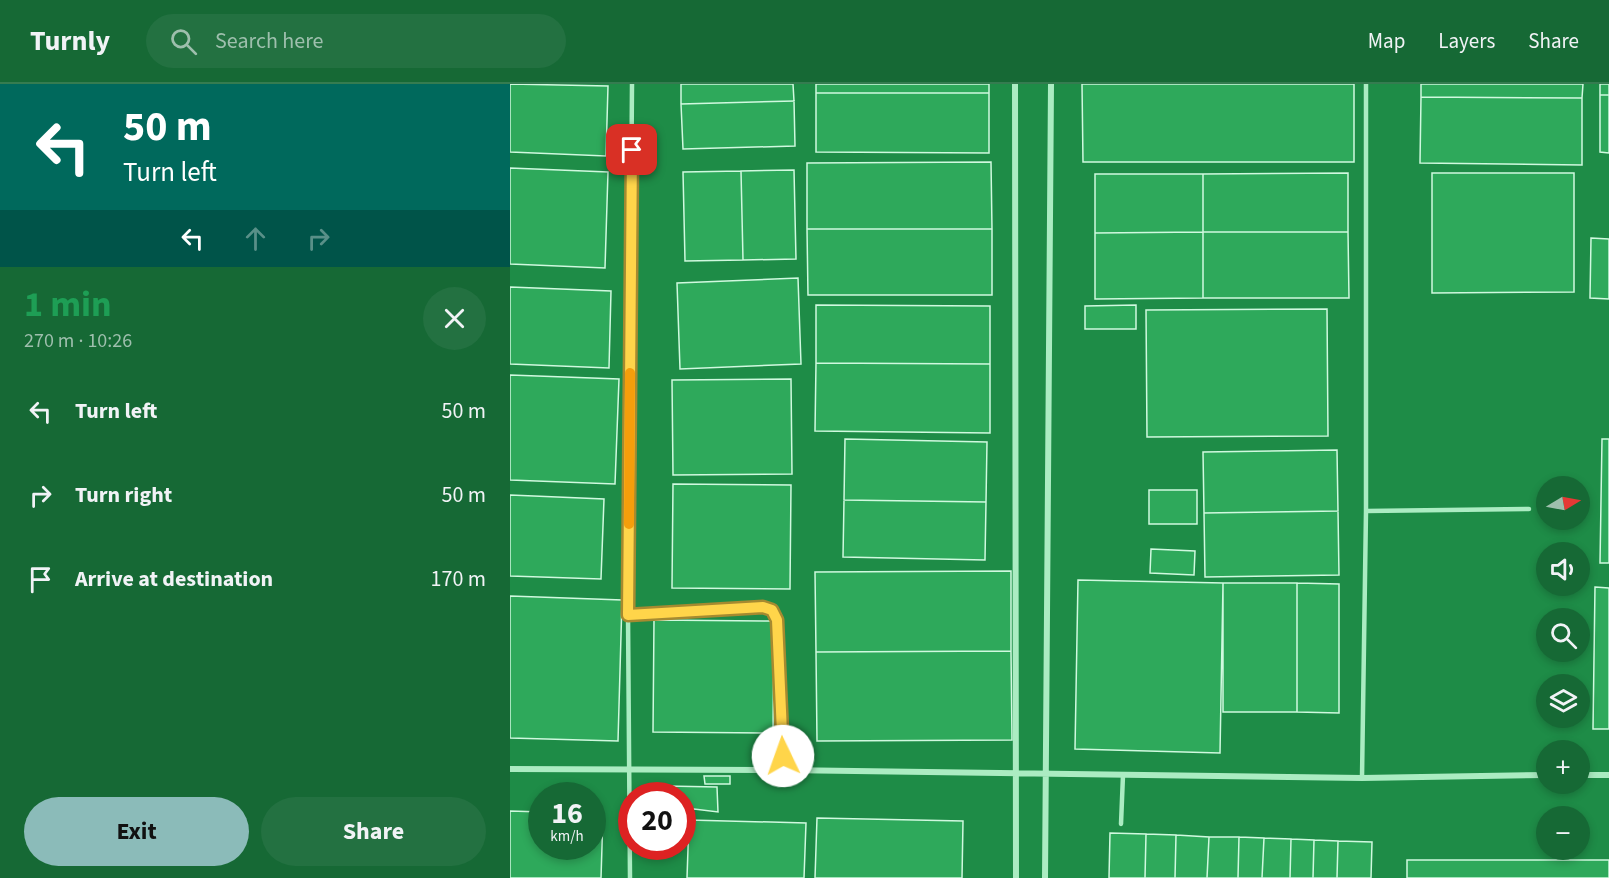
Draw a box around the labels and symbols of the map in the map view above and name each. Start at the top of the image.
pin [606,124,657,175]
north arrow [1536,476,1590,530]
position arrow [751,724,815,788]
speed limit sign: 20 [618,782,696,860]

